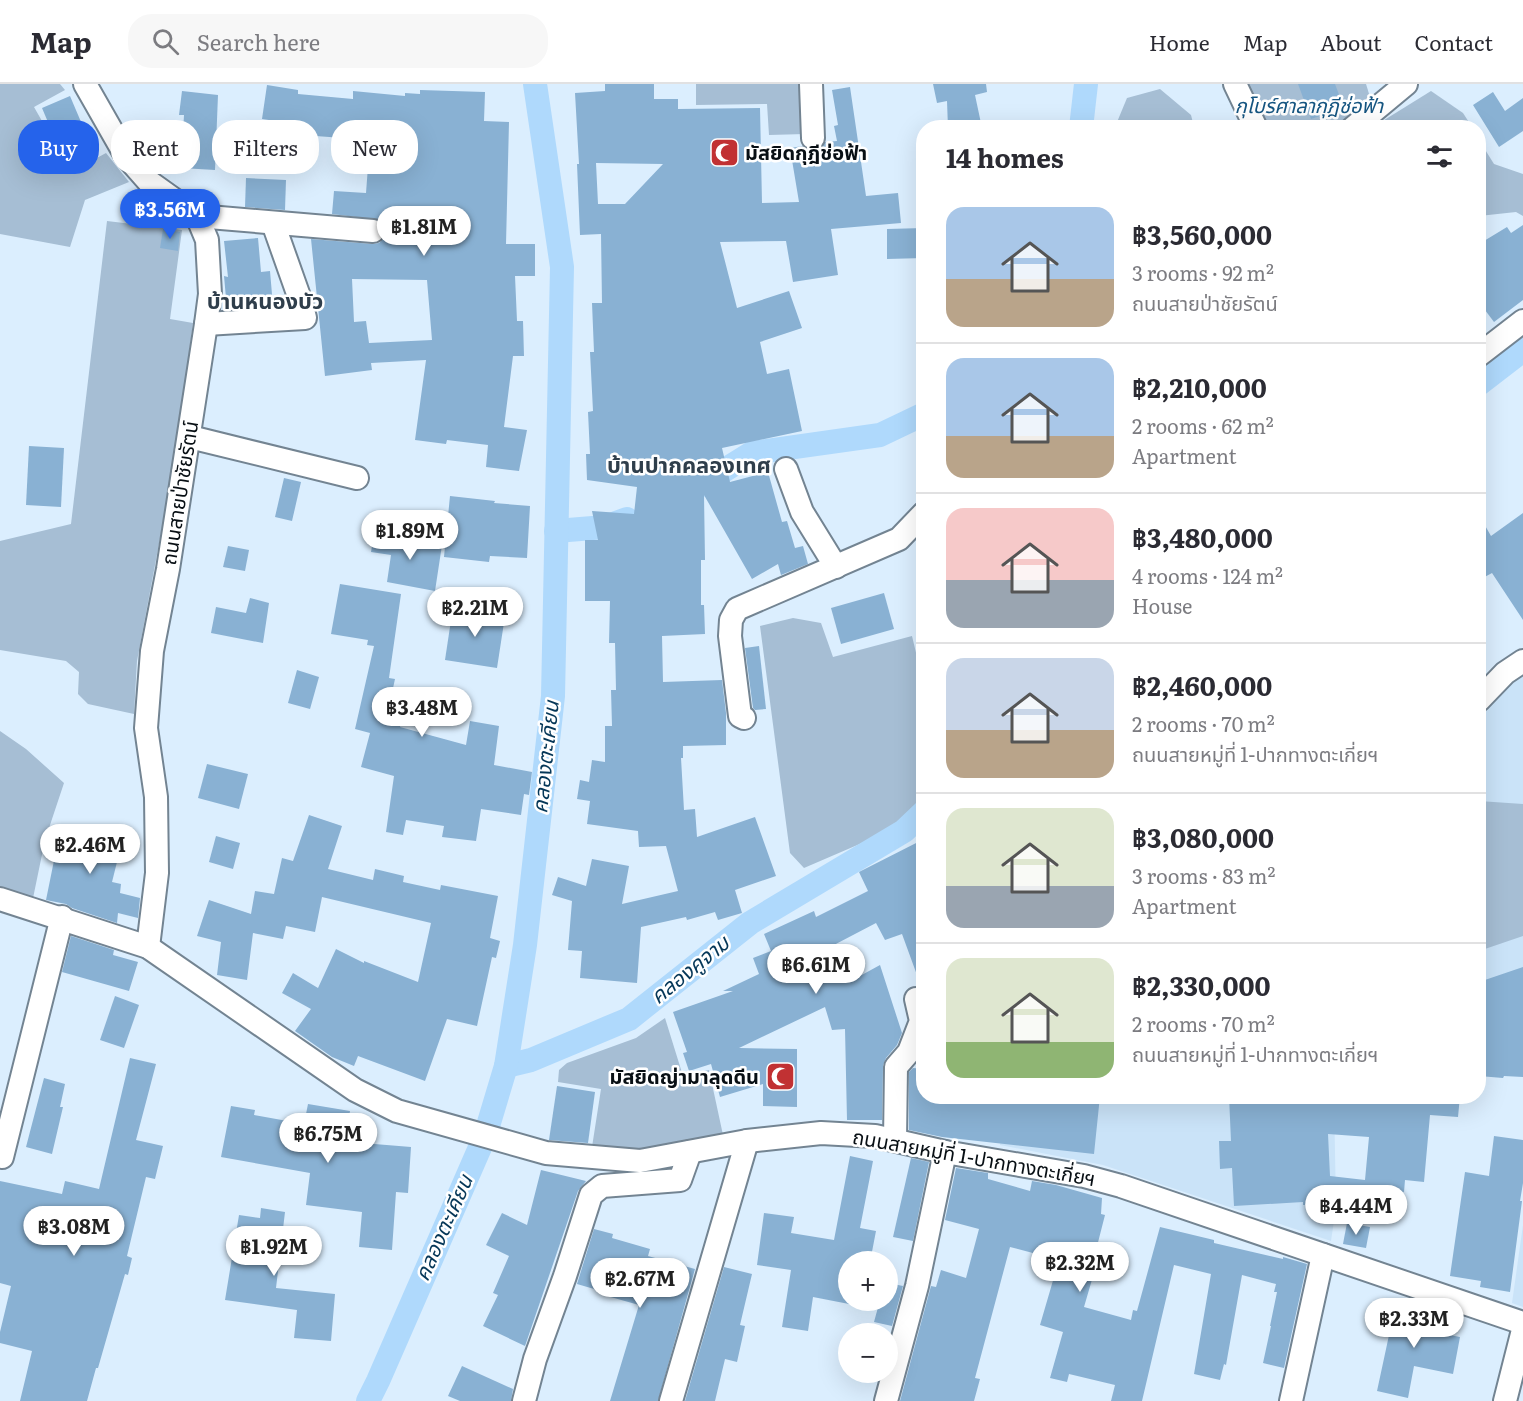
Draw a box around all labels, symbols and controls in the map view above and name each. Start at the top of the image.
search box [128,14,548,68]
text: Map [30,20,92,62]
icon: search [149,25,182,58]
text: Search here [197,25,320,58]
text: Home [1149,26,1210,57]
text: Map [1243,26,1287,57]
text: About [1320,26,1382,57]
text: Contact [1415,26,1493,57]
park label: กุโบร์ศาลากุฎีช่อฟ้า [1235,89,1384,119]
chip: Buy [18,120,99,174]
chip: Rent [111,120,200,174]
chip: Filters [212,120,319,174]
chip: New [331,120,418,174]
place label: มัสยิดกุฎีช่อฟ้า [745,136,867,166]
mosque icon: มัสยิดกุฎีช่อฟ้า [708,137,740,169]
text: 14 homes [946,137,1064,176]
icon: filters [1423,140,1456,173]
pin: ฿3.56M [121,189,219,240]
text: ฿3.56M [134,193,206,223]
pin: ฿1.81M [375,206,473,257]
text: ฿1.81M [391,210,457,240]
text: ฿3,560,000 [1132,214,1272,253]
icon: home [994,231,1066,303]
text: 3 rooms · 92 m² [1132,257,1274,287]
district label: บ้านหนองบัว [207,283,323,316]
text: ถนนสายป่าชัยรัตน์ [1132,287,1278,317]
text: ฿2,210,000 [1132,367,1267,406]
icon: home [994,382,1066,454]
text: 2 rooms · 62 m² [1132,410,1274,440]
street label: ถนนสายป่าชัยรัตน์ [152,418,204,567]
text: Apartment [1132,440,1237,470]
district label: บ้านปากคลองเทศ [607,447,771,480]
pin: ฿1.89M [361,510,459,561]
text: ฿1.89M [375,514,445,544]
text: ฿3,480,000 [1132,517,1273,556]
icon: home [994,532,1066,604]
text: 4 rooms · 124 m² [1132,560,1283,590]
pin: ฿2.21M [426,587,524,638]
text: House [1132,590,1192,620]
text: ฿2.21M [441,591,509,621]
text: ฿2,460,000 [1132,665,1272,704]
icon: home [994,682,1066,754]
pin: ฿3.48M [373,687,471,738]
text: ฿3.48M [386,691,458,721]
water label: คลองตะเคียน [522,698,565,815]
text: 2 rooms · 70 m² [1132,708,1275,738]
text: ถนนสายหมู่ที่ 1-ปากทางตะเกี่ยฯ [1132,738,1378,768]
text: ฿3,080,000 [1132,817,1274,856]
pin: ฿2.46M [41,824,139,875]
text: ฿2.46M [54,828,126,858]
icon: home [994,832,1066,904]
text: 3 rooms · 83 m² [1132,860,1275,890]
text: Apartment [1132,890,1237,920]
water label: คลองคูจาม [642,925,736,1010]
pin: ฿6.61M [767,944,865,995]
text: ฿6.61M [781,948,851,978]
text: ฿2,330,000 [1132,965,1271,1004]
icon: home [994,982,1066,1054]
text: 2 rooms · 70 m² [1132,1008,1275,1038]
text: ถนนสายหมู่ที่ 1-ปากทางตะเกี่ยฯ [1132,1038,1378,1068]
place label: มัสยิดญ่ามาลุดดีน [610,1060,759,1090]
mosque icon: มัสยิดญ่ามาลุดดีน [764,1061,796,1093]
pin: ฿6.75M [279,1113,377,1164]
text: ฿6.75M [293,1117,363,1147]
street label: ถนนสายหมู่ที่ 1-ปากทางตะเกี่ยฯ [850,1120,1098,1192]
water label: คลองตะเคียน [405,1168,479,1285]
pin: ฿4.44M [1307,1185,1405,1236]
text: ฿4.44M [1319,1189,1393,1219]
pin: ฿3.08M [25,1206,123,1257]
text: ฿3.08M [37,1210,111,1240]
pin: ฿1.92M [225,1226,323,1277]
text: ฿1.92M [240,1230,308,1260]
pin: ฿2.32M [1031,1242,1129,1293]
text: ฿2.32M [1045,1246,1115,1276]
map controls [838,1251,898,1383]
button: + [838,1251,898,1311]
pin: ฿2.67M [591,1258,689,1309]
text: ฿2.67M [604,1262,676,1292]
pin: ฿2.33M [1365,1298,1463,1349]
text: ฿2.33M [1379,1302,1449,1332]
button: − [838,1323,898,1383]

